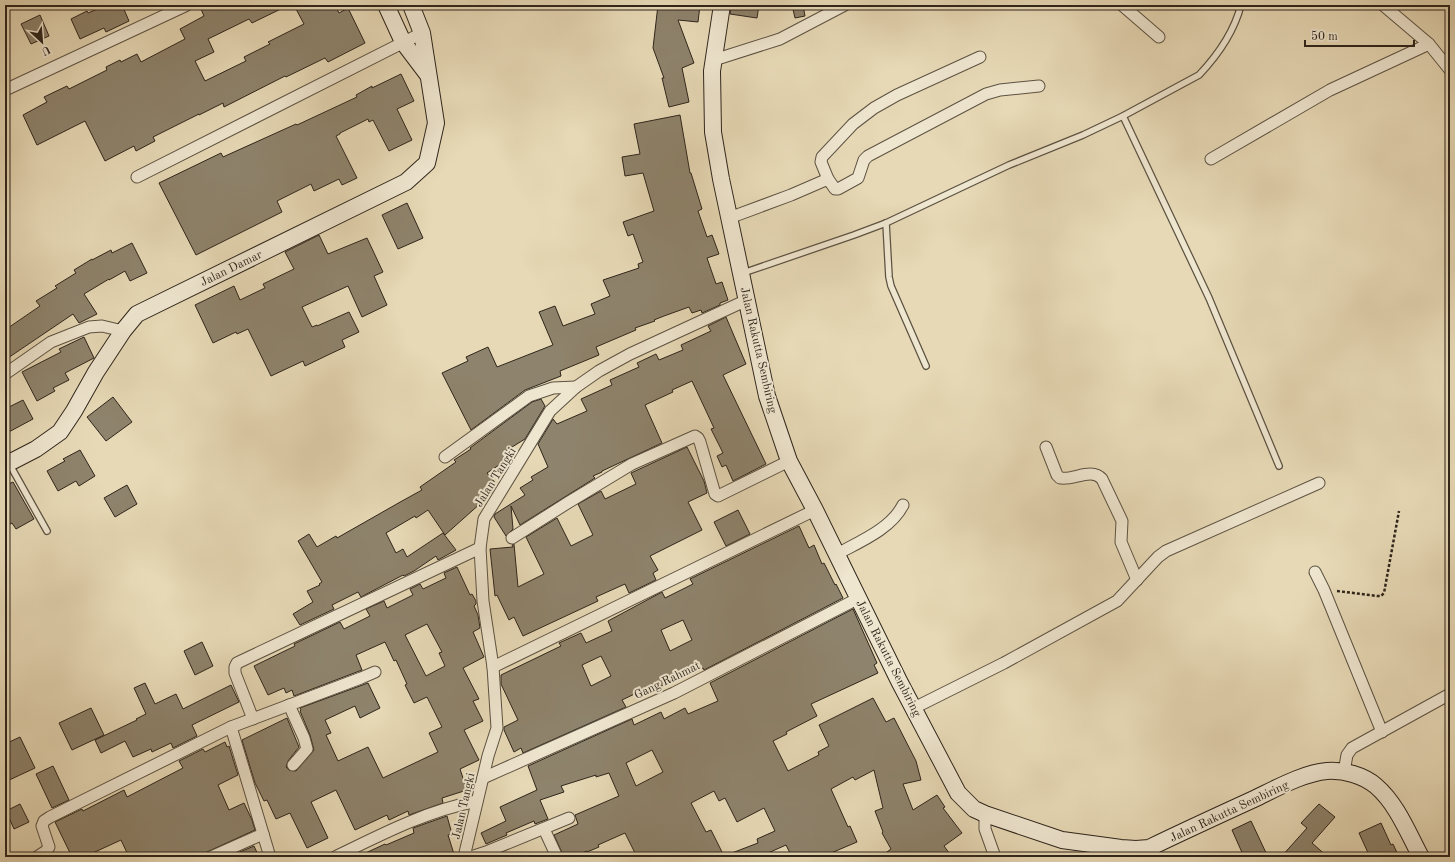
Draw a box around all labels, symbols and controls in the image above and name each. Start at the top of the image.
north arrow [22,22,62,62]
scale bar [1305,22,1414,48]
text: 50 m [1311,30,1338,43]
text: U [39,43,52,57]
street label: Jalan Damar [199,249,264,289]
street label: Jalan Rakutta Sembiring [738,286,779,415]
street label: Jalan Tangki [473,446,519,509]
street label: Jalan Rakutta Sembiring [853,598,923,719]
street label: Gang Rahmat [633,660,702,702]
street label: Jalan Tangki [451,772,477,841]
street label: Jalan Rakutta Sembiring [1168,779,1291,845]

